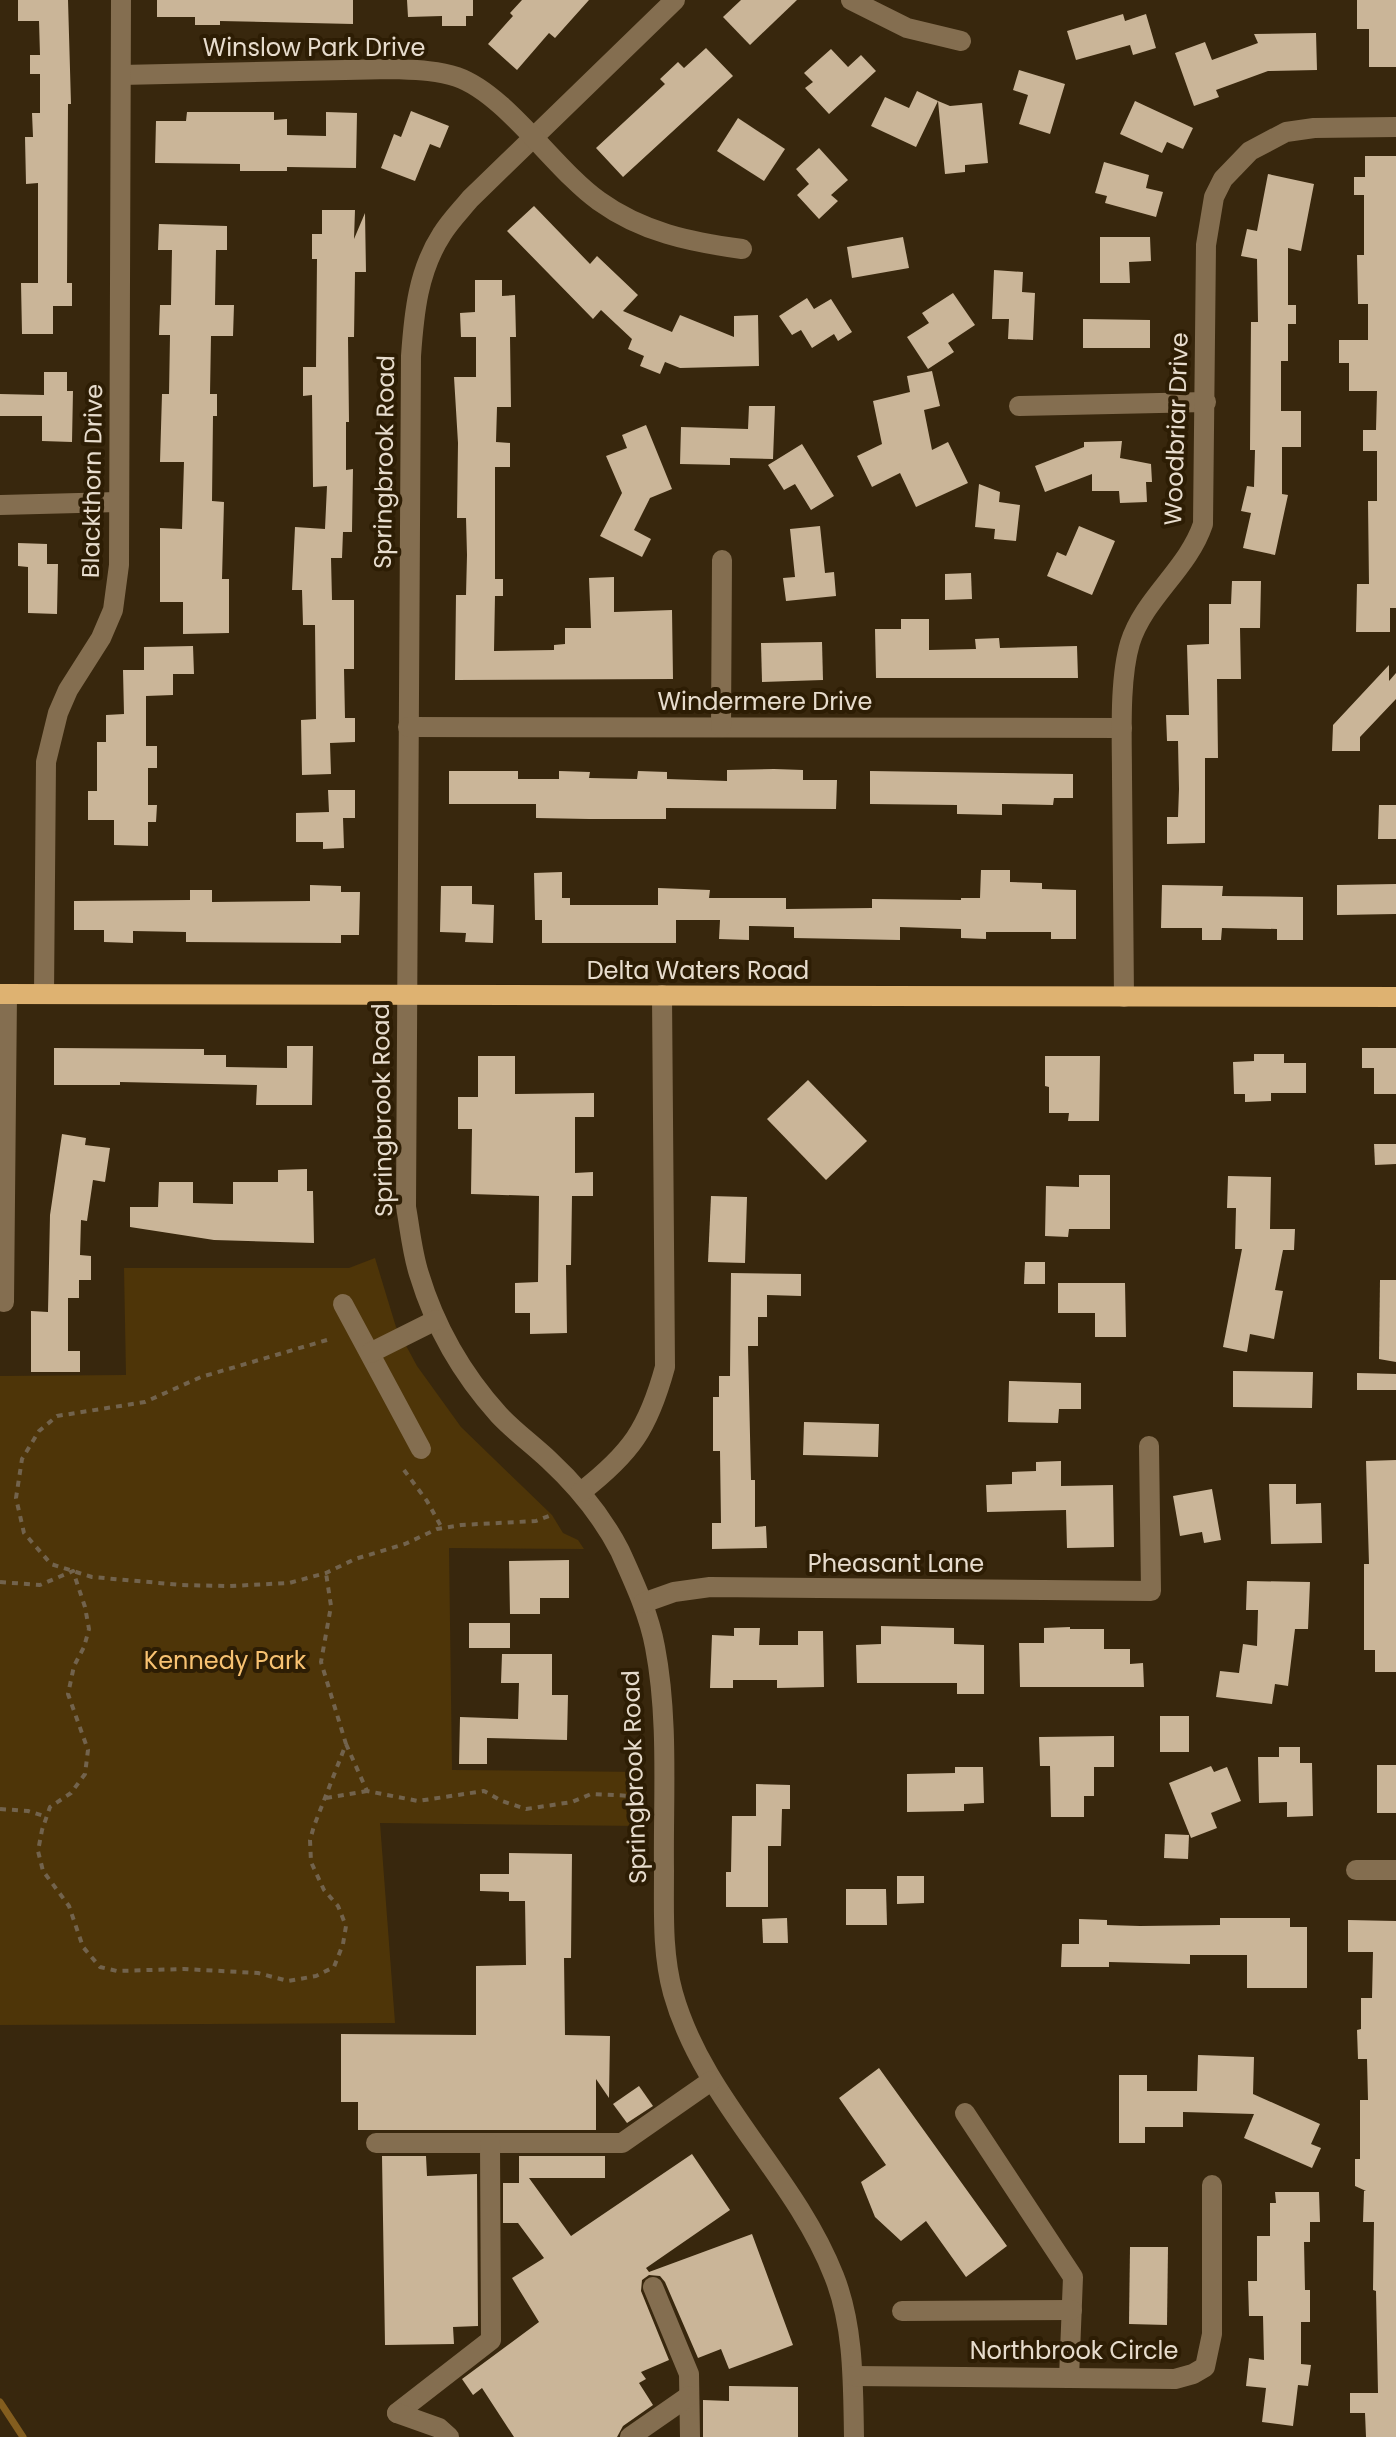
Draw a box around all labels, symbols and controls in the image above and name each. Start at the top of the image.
street label: Winslow Park Drive [203,31,425,64]
street label: Woodbriar Drive [1156,332,1196,526]
street label: Springbrook Road [366,355,402,569]
street label: Blackthorn Drive [74,384,110,578]
street label: Windermere Drive [658,685,872,718]
street label: Delta Waters Road [587,954,809,987]
street label: Springbrook Road [364,1003,400,1217]
street label: Pheasant Lane [808,1547,984,1580]
park label: Kennedy Park [144,1644,307,1677]
street label: Springbrook Road [614,1670,654,1884]
street label: Northbrook Circle [970,2334,1178,2367]

